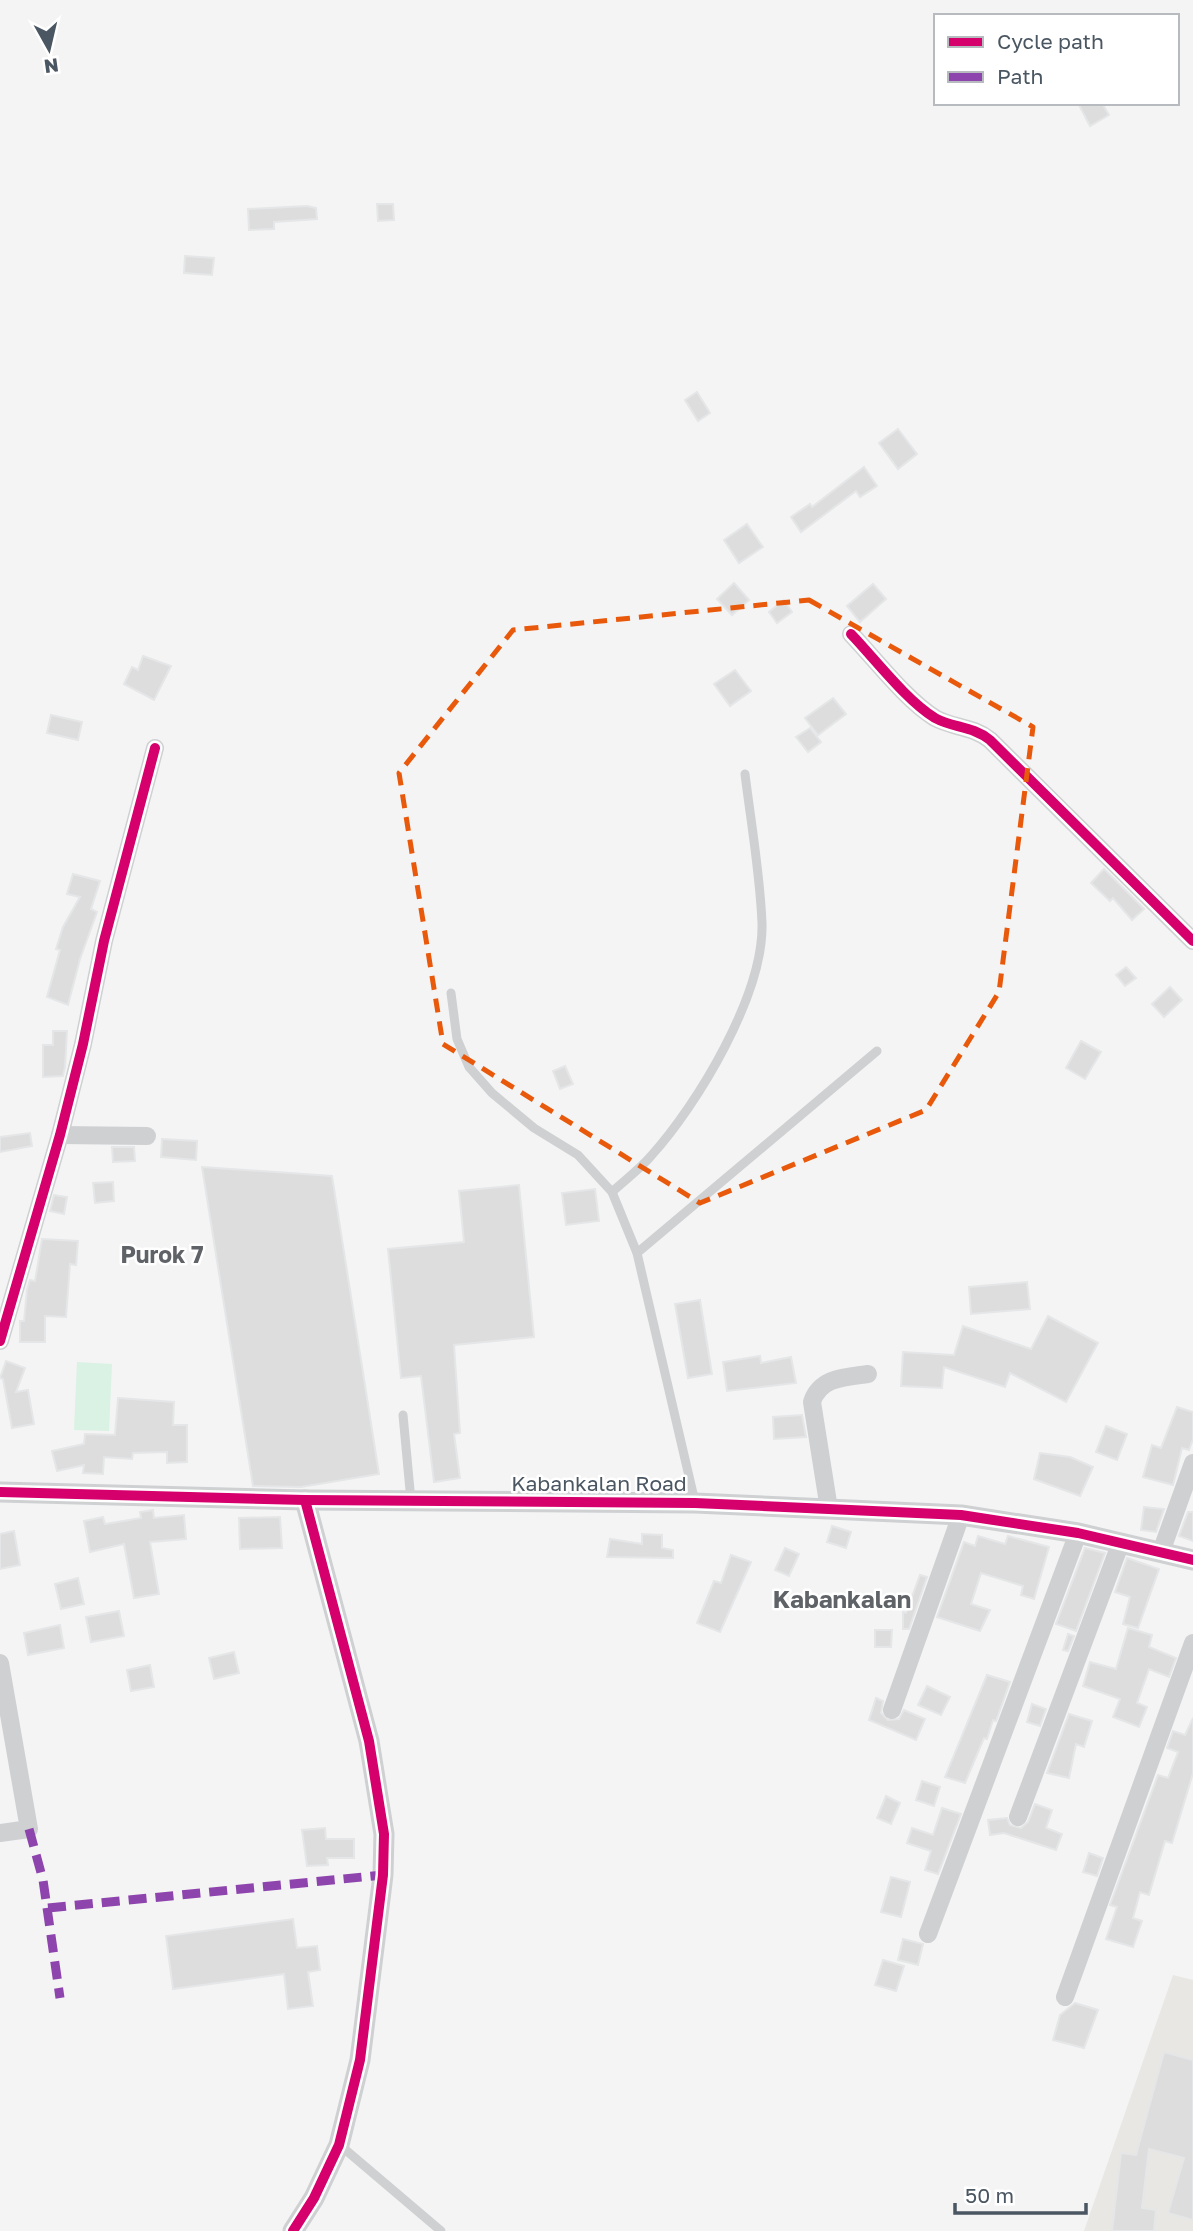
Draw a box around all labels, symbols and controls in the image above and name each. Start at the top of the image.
north arrow [14,14,84,84]
legend [934,14,1179,105]
text: Cycle path [997,28,1104,54]
text: N [43,54,60,79]
text: Path [997,63,1044,89]
district label: Purok 7 [120,1240,204,1268]
street label: Kabankalan Road [511,1470,687,1496]
district label: Kabankalan [773,1584,911,1613]
scale bar [955,2172,1086,2216]
text: 50 m [965,2182,1014,2208]

